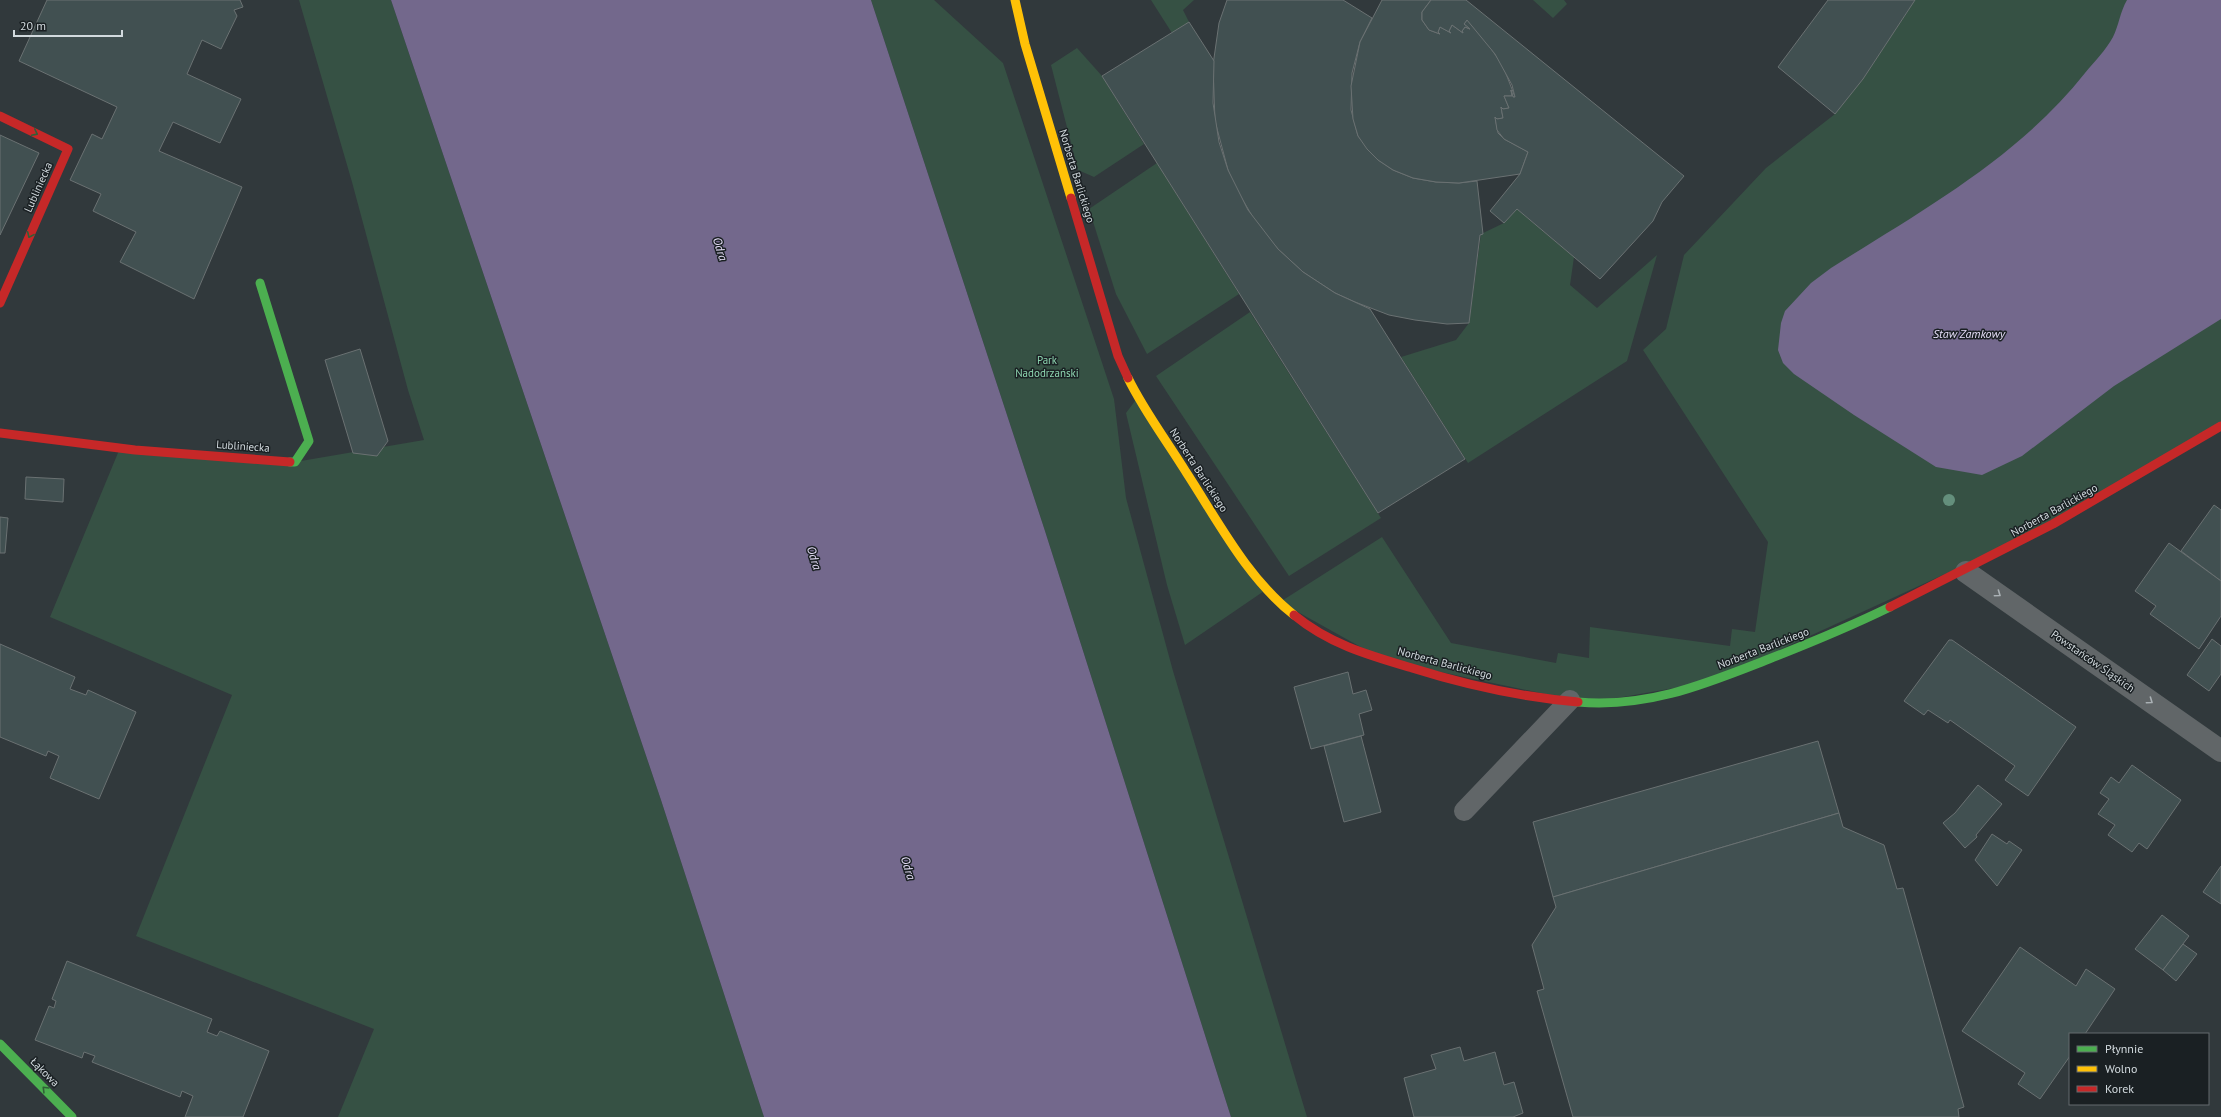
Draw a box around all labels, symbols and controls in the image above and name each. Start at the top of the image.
scale bar [14,12,122,38]
text: 20 m [20,18,46,33]
one-way arrow [31,128,38,136]
street label: Norberta Barlickiego [1056,128,1098,225]
street label: Lubliniecka [21,160,55,214]
one-way arrow [27,230,35,238]
water label: Odra [710,235,731,263]
water label: Staw Zamkowy [1933,326,2006,341]
park label: Park Nadodrzański [1015,353,1079,380]
street label: Norberta Barlickiego [1167,426,1231,515]
street label: Lubliniecka [216,437,270,455]
street label: Norberta Barlickiego [2008,480,2100,540]
water label: Odra [804,544,825,572]
one-way arrow [1994,589,2001,597]
street label: Norberta Barlickiego [1715,624,1811,672]
street label: Powstańców Śląskich [2048,627,2138,695]
street label: Norberta Barlickiego [1396,644,1494,682]
one-way arrow [2146,696,2153,704]
water label: Odra [898,854,919,882]
legend [2069,1033,2209,1105]
text: Płynnie [2105,1041,2143,1056]
street label: Łąkowa [28,1055,62,1089]
text: Wolno [2105,1061,2137,1076]
text: Korek [2105,1081,2134,1096]
one-way arrow [42,1086,50,1094]

